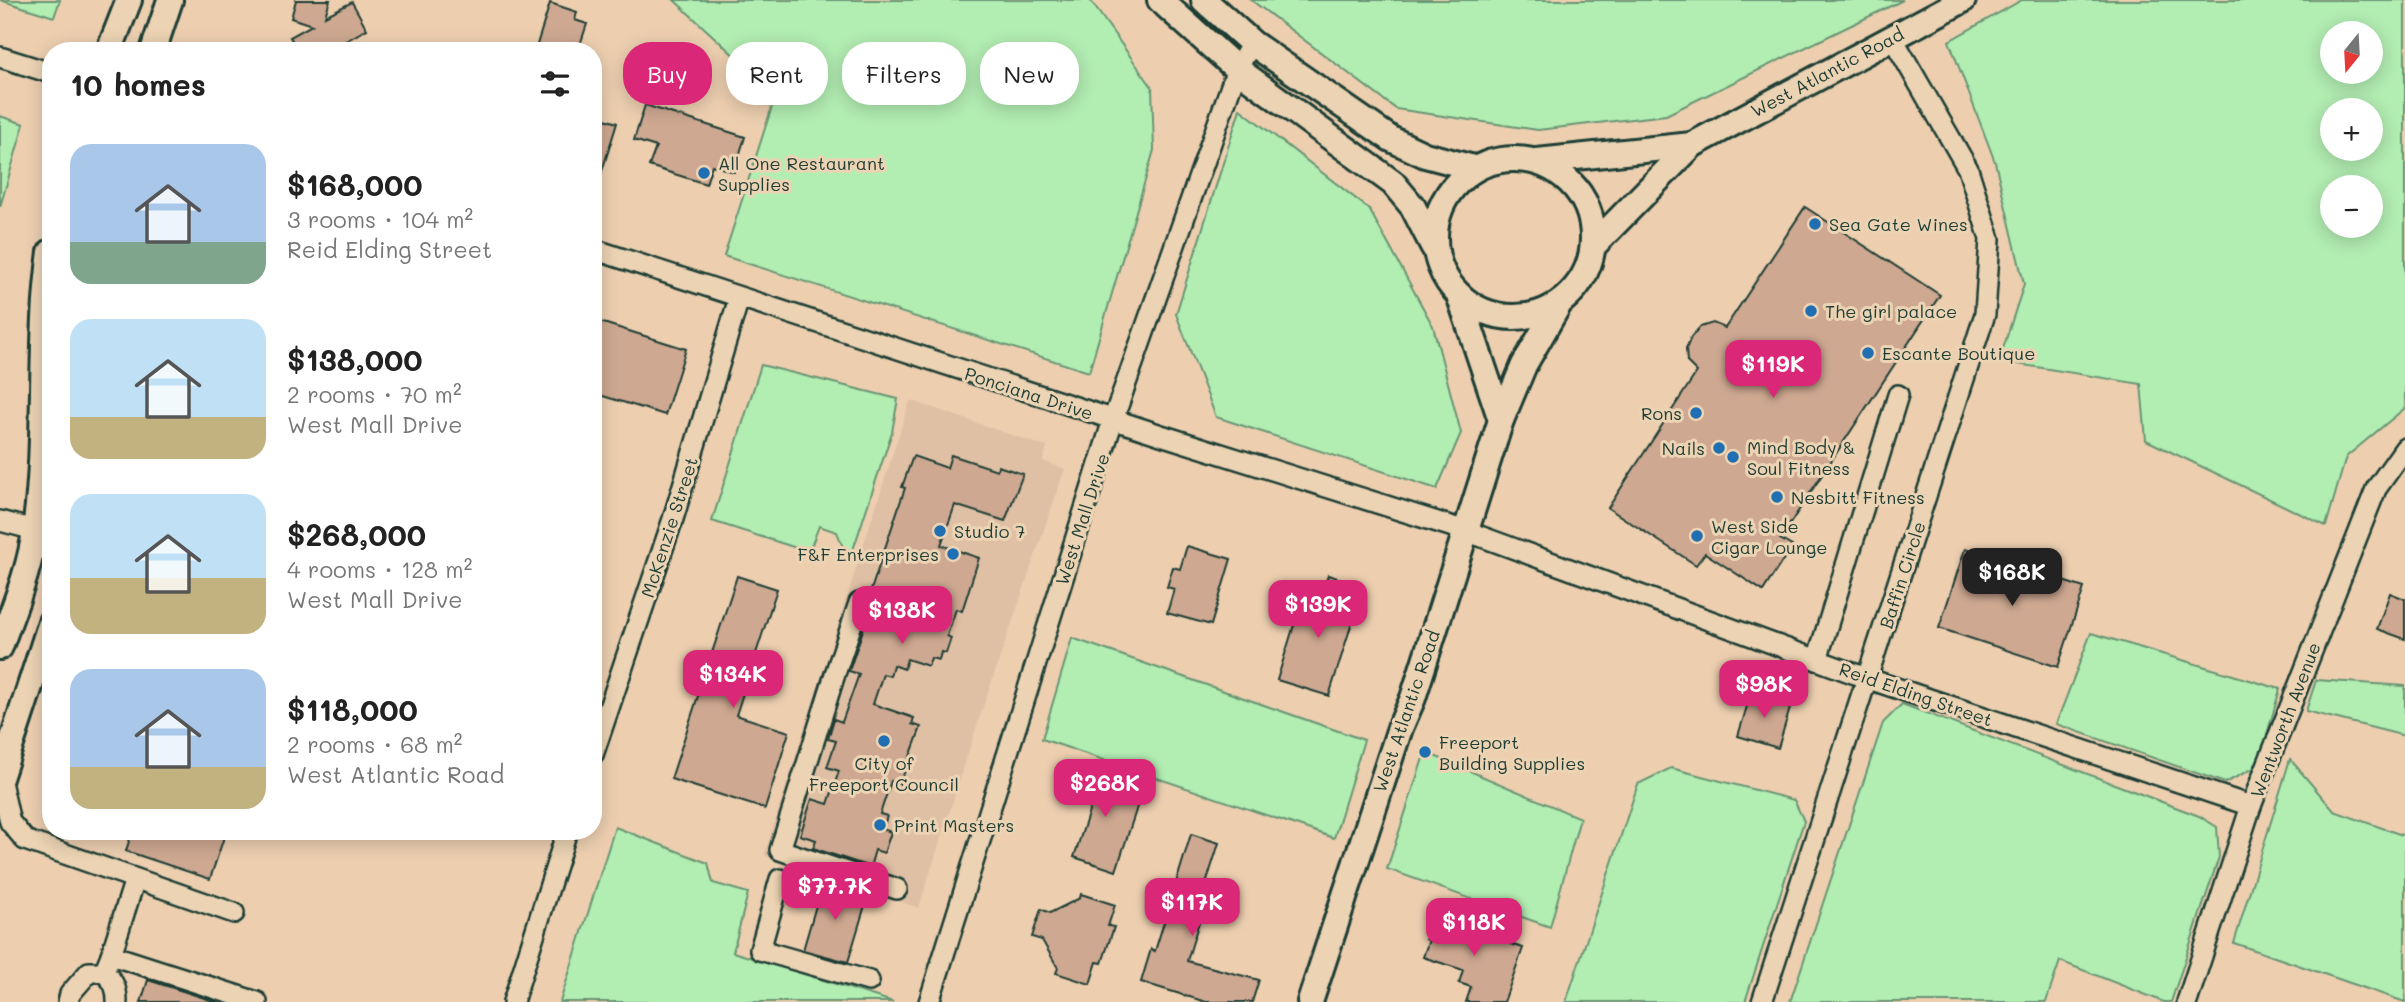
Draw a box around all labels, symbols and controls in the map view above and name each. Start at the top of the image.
street label: West Atlantic Road [1746,21,1908,123]
north arrow [2320,21,2384,84]
map controls [2320,21,2383,238]
chip: Buy [623,42,712,105]
chip: Rent [726,42,828,105]
chip: Filters [842,42,966,105]
chip: New [980,42,1079,105]
text: 10 homes [70,64,206,104]
icon: filters [536,65,574,103]
button: + [2320,98,2383,161]
place label: All One Restaurant Supplies [718,151,885,196]
text: $168,000 [287,164,423,204]
marker: All One Restaurant Supplies [696,165,712,181]
icon: home [126,172,210,256]
button: − [2320,175,2383,238]
text: 3 rooms · 104 m² [287,204,473,234]
place label: Sea Gate Wines [1829,212,1968,236]
marker: Sea Gate Wines [1807,216,1823,232]
text: Reid Elding Street [287,234,492,264]
place label: The girl palace [1825,299,1957,323]
marker: The girl palace [1803,303,1819,319]
text: $138,000 [287,339,423,379]
pin: $119K [1724,340,1822,400]
place label: Escante Boutique [1882,341,2035,365]
marker: Escante Boutique [1860,345,1876,361]
icon: home [126,347,210,431]
text: $119K [1741,348,1805,378]
street label: Ponciana Drive [962,361,1096,425]
text: 2 rooms · 70 m² [287,379,462,409]
place label: Rons [1641,401,1682,425]
marker: Rons [1688,405,1704,421]
text: West Mall Drive [287,409,462,439]
place label: Mind Body & Soul Fitness [1747,435,1855,480]
place label: Nails [1662,436,1705,460]
marker: Nails [1711,440,1727,456]
marker: Mind Body & Soul Fitness [1725,449,1741,465]
street label: West Mall Drive [1049,450,1115,588]
street label: McKenzie Street [635,454,703,600]
place label: Nesbitt Fitness [1791,485,1925,509]
marker: Nesbitt Fitness [1769,489,1785,505]
text: $268,000 [287,514,426,554]
place label: West Side Cigar Lounge [1711,514,1827,559]
street label: Baffin Circle [1873,518,1931,632]
place label: Studio 7 [954,519,1025,543]
icon: home [126,522,210,606]
marker: Studio 7 [932,523,948,539]
marker: West Side Cigar Lounge [1689,528,1705,544]
place label: F&F Enterprises [797,542,939,566]
marker: F&F Enterprises [945,546,961,562]
pin: $168K [1963,548,2061,608]
text: 4 rooms · 128 m² [287,554,472,584]
text: $168K [1978,556,2046,586]
pin: $139K [1269,580,1367,640]
text: West Mall Drive [287,584,462,614]
pin: $138K [853,586,951,646]
text: $139K [1284,588,1352,618]
text: $138K [868,594,936,624]
street label: West Atlantic Road [1367,627,1445,795]
street label: Wentworth Avenue [2244,639,2326,801]
pin: $134K [684,650,782,710]
street label: Reid Elding Street [1836,657,1996,731]
text: $134K [699,658,767,688]
pin: $98K [1723,660,1805,720]
text: $98K [1735,668,1793,698]
text: $118,000 [287,689,418,729]
icon: home [126,697,210,781]
text: 2 rooms · 68 m² [287,729,462,759]
place label: Freeport Building Supplies [1439,730,1585,775]
marker: City of Freeport Council [876,733,892,749]
marker: Freeport Building Supplies [1417,744,1433,760]
place label: City of Freeport Council [809,751,959,796]
text: West Atlantic Road [287,759,504,789]
pin: $268K [1056,760,1154,819]
text: $268K [1070,767,1140,797]
place label: Print Masters [894,813,1014,837]
marker: Print Masters [872,817,888,833]
pin: $77.7K [778,862,892,922]
text: $77.7K [798,870,872,900]
pin: $117K [1143,878,1241,938]
text: $117K [1161,886,1223,916]
pin: $118K [1425,898,1523,958]
text: $118K [1442,906,1506,936]

